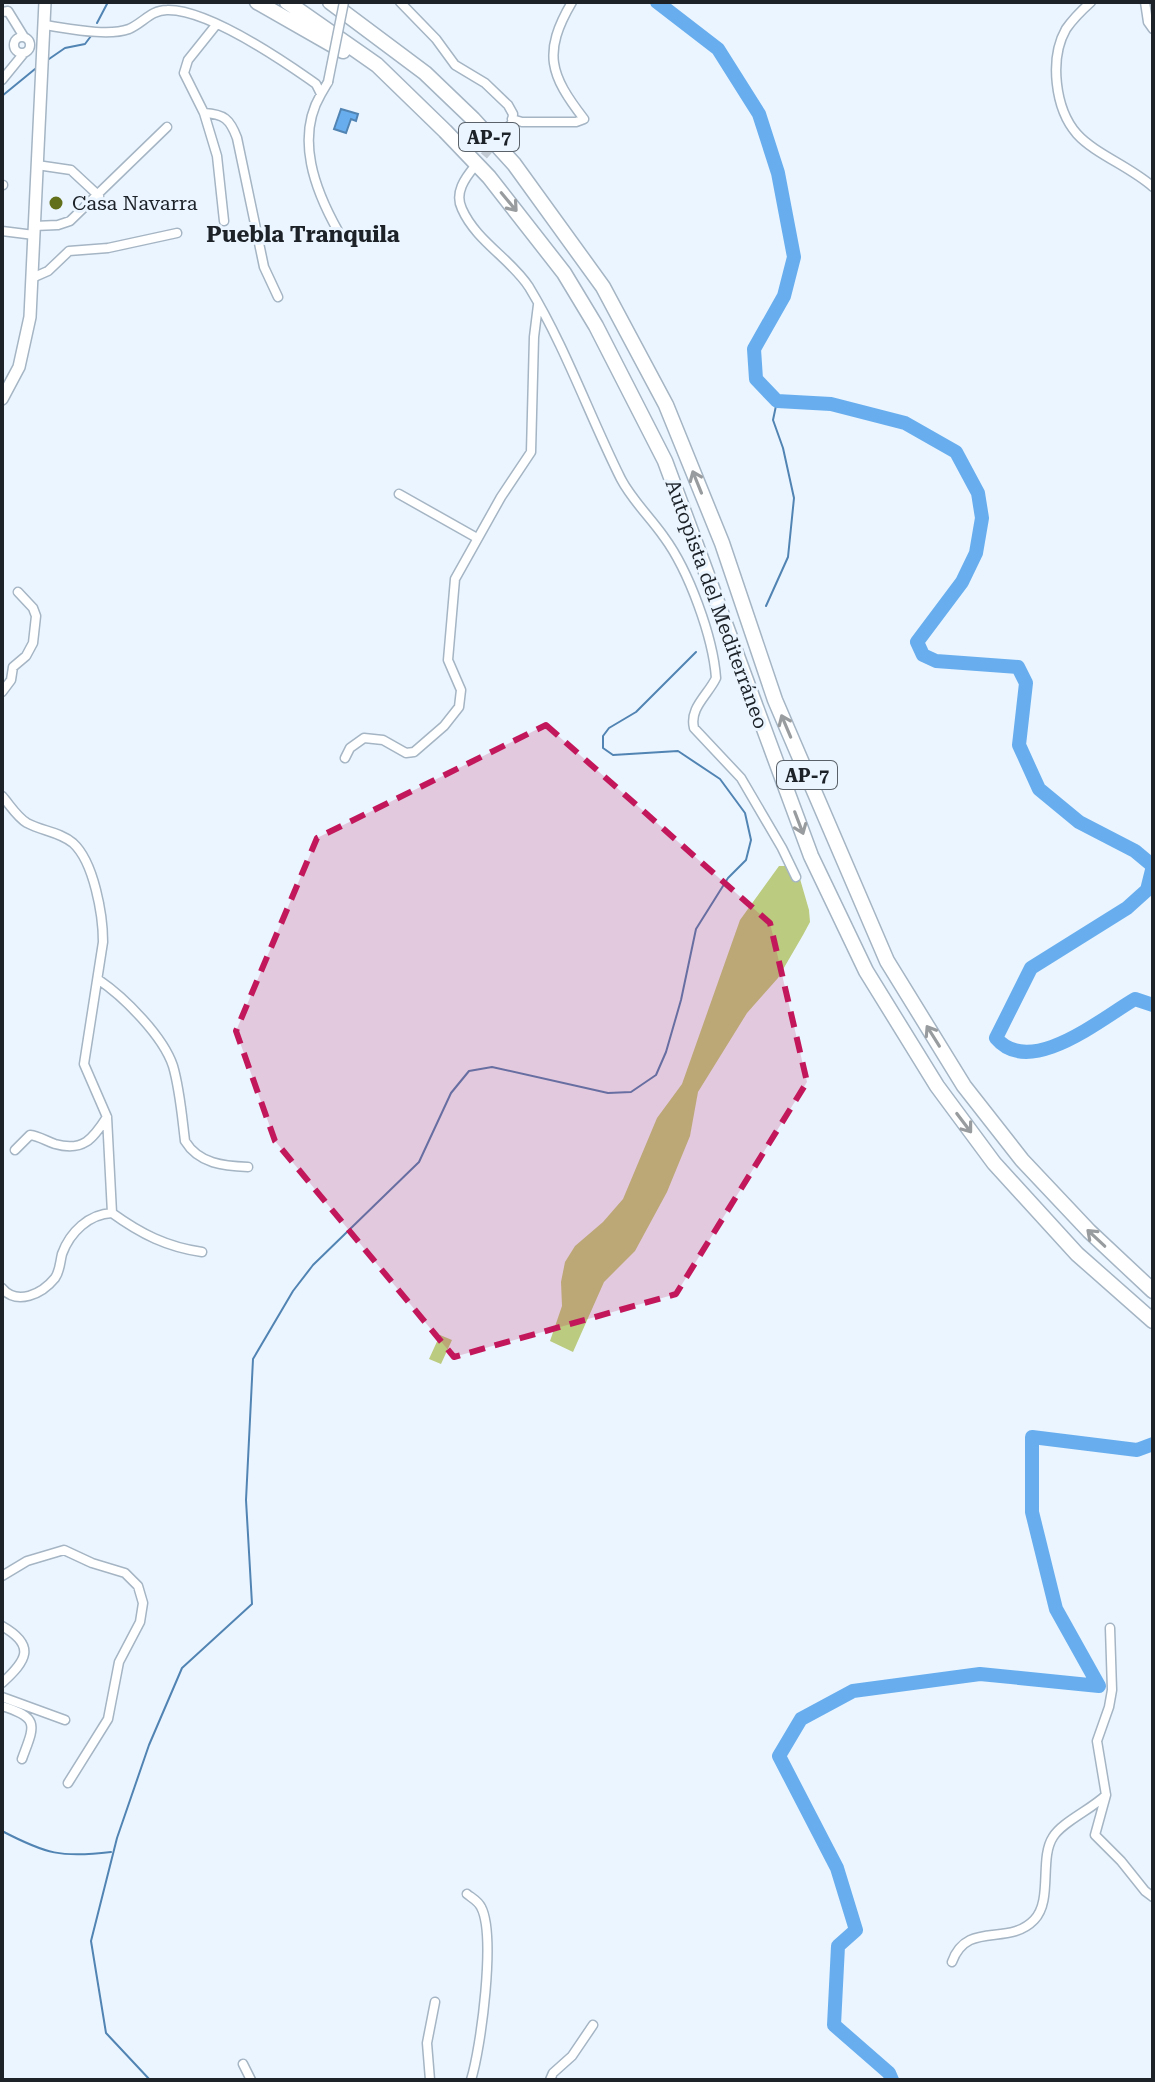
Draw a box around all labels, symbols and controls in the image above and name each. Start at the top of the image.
road number: AP-7 [459,123,519,151]
place label: Casa Navarra [72,191,198,215]
one-way arrow [501,191,518,212]
marker: Casa Navarra [47,194,65,212]
district label: Puebla Tranquila [206,222,400,247]
one-way arrow [689,470,704,495]
street label: Autopista del Mediterráneo [661,476,773,732]
one-way arrow [778,714,793,739]
road number: AP-7 [777,761,837,789]
one-way arrow [793,810,807,835]
one-way arrow [925,1025,941,1048]
one-way arrow [956,1112,973,1133]
one-way arrow [1086,1228,1106,1247]

